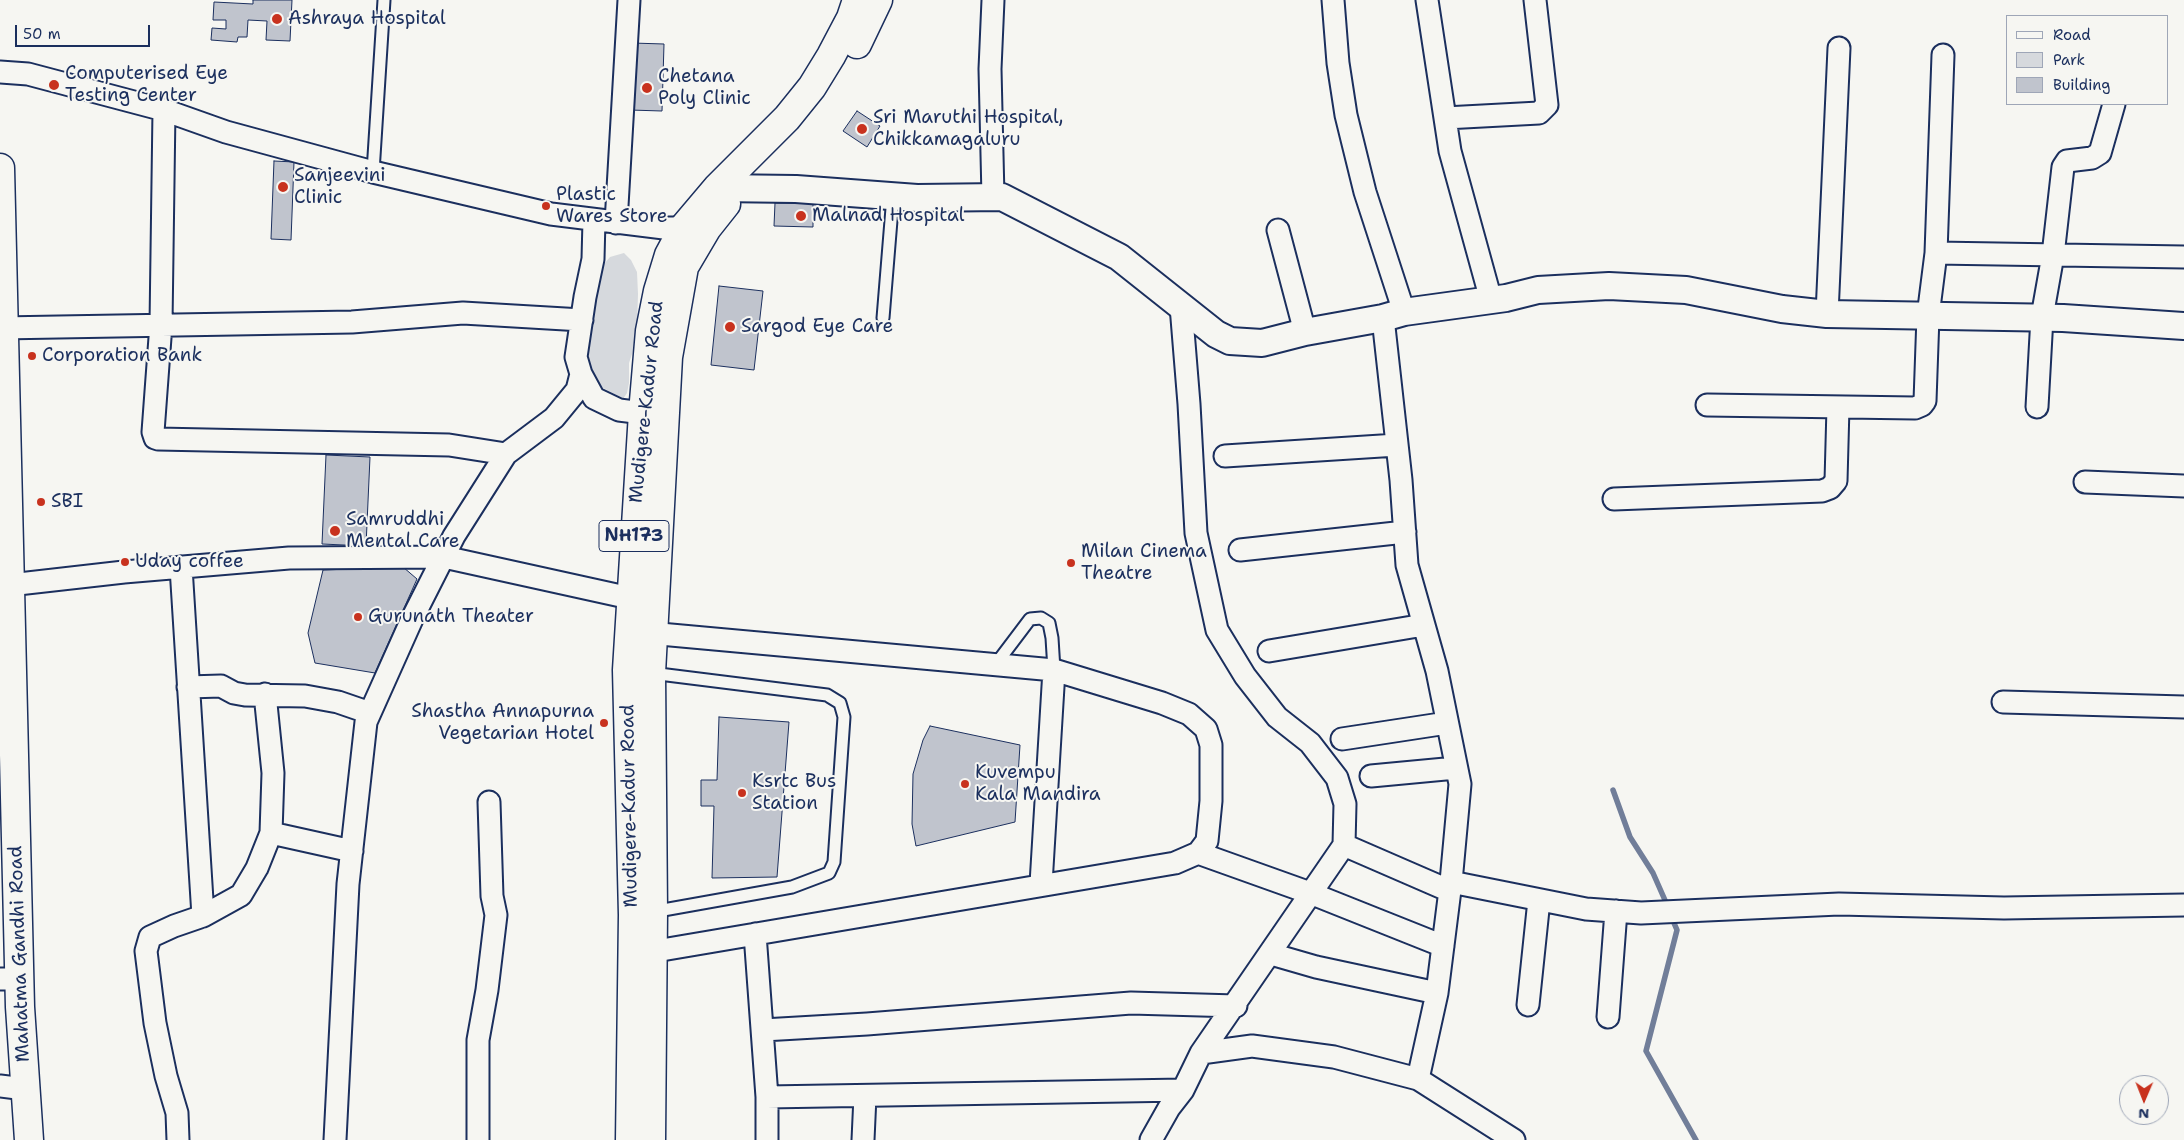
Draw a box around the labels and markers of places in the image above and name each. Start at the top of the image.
place label: Ashraya Hospital [288,8,446,30]
marker: Ashraya Hospital [270,12,284,26]
place label: Computerised Eye Testing Center [65,63,228,107]
place label: Chetana Poly Clinic [658,66,751,110]
marker: Computerised Eye Testing Center [47,78,61,92]
marker: Chetana Poly Clinic [640,81,654,95]
place label: Sri Maruthi Hospital, Chikkamagaluru [873,107,1064,151]
marker: Sri Maruthi Hospital, Chikkamagaluru [855,122,869,136]
place label: Sanjeevini Clinic [294,165,386,209]
marker: Sanjeevini Clinic [276,180,290,194]
place label: Plastic Wares Store [556,184,667,228]
marker: Plastic Wares Store [540,200,552,212]
place label: Malnad Hospital [812,205,964,227]
marker: Malnad Hospital [794,209,808,223]
place label: Sargod Eye Care [741,316,893,338]
marker: Sargod Eye Care [723,320,737,334]
place label: Corporation Bank [42,345,202,367]
marker: Corporation Bank [26,350,38,362]
place label: SBI [51,491,83,513]
marker: SBI [35,496,47,508]
place label: Samruddhi Mental Care [346,509,460,553]
marker: Samruddhi Mental Care [328,524,342,538]
place label: Milan Cinema Theatre [1081,541,1207,585]
place label: Uday coffee [135,551,244,573]
marker: Uday coffee [119,556,131,568]
marker: Milan Cinema Theatre [1065,557,1077,569]
place label: Gurunath Theater [368,606,534,628]
marker: Gurunath Theater [352,611,364,623]
place label: Shastha Annapurna Vegetarian Hotel [411,701,594,745]
marker: Shastha Annapurna Vegetarian Hotel [598,717,610,729]
place label: Kuvempu Kala Mandira [975,762,1101,806]
place label: Ksrtc Bus Station [752,771,836,815]
marker: Kuvempu Kala Mandira [959,778,971,790]
marker: Ksrtc Bus Station [736,787,748,799]

